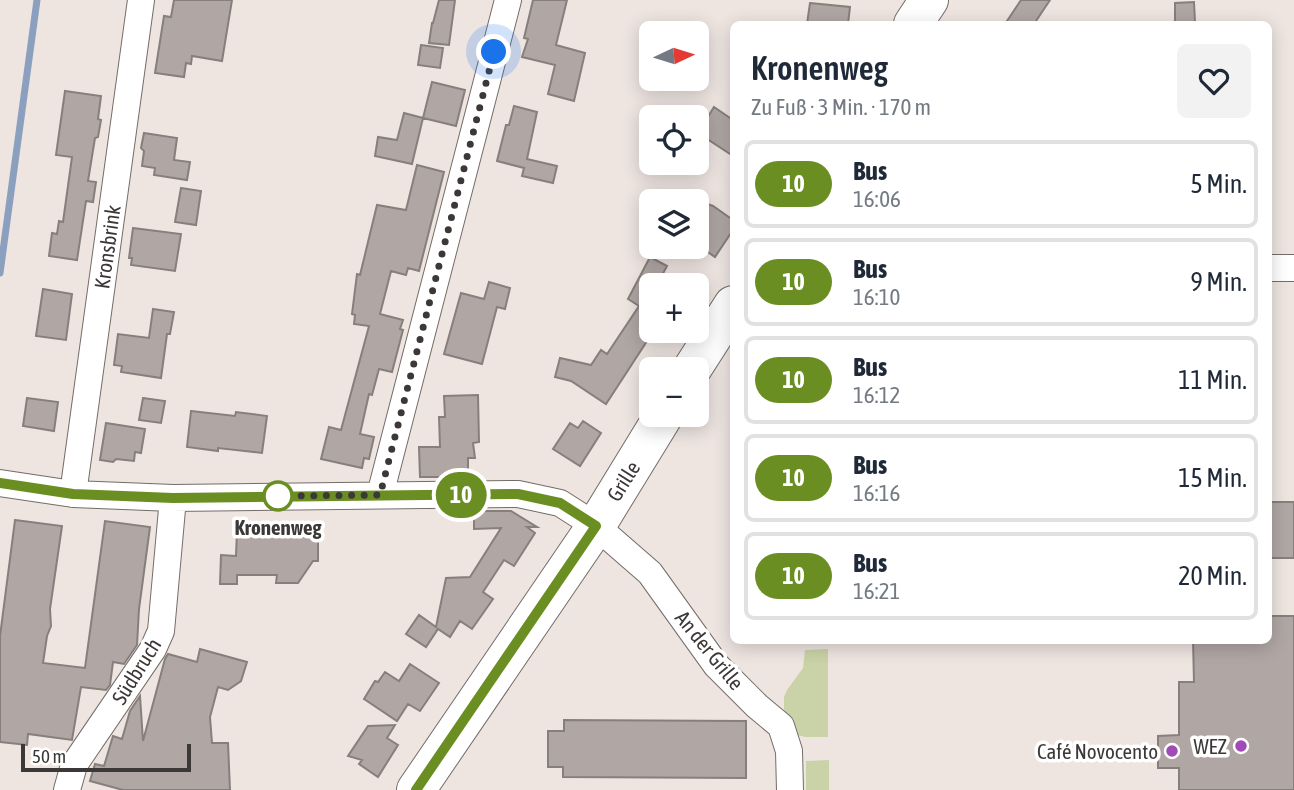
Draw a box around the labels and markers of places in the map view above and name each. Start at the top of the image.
marker: Kronenweg [263,481,293,511]
place label: Kronenweg [234,515,323,539]
place label: WEZ [1193,734,1227,758]
marker: WEZ [1233,738,1249,754]
place label: Café Novocento [1037,739,1158,763]
marker: Café Novocento [1164,743,1180,759]

